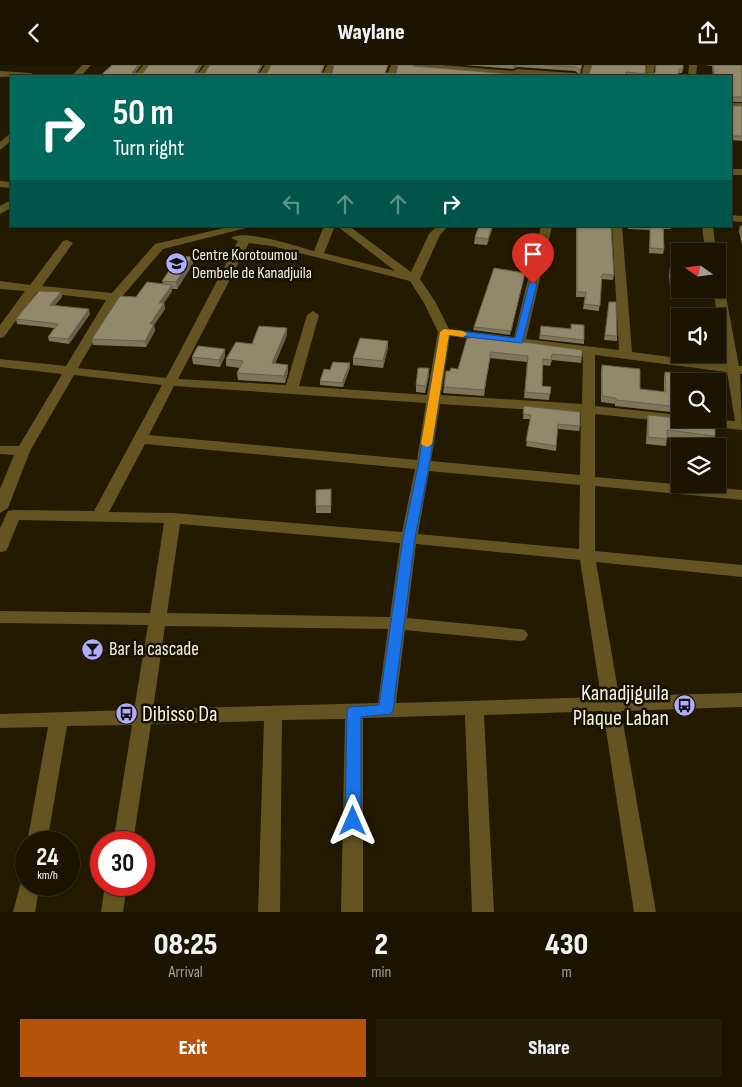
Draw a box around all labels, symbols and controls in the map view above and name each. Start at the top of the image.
icon: back [20,19,48,47]
text: Waylane [337,19,405,46]
icon: share [694,19,722,47]
text: 50 m [113,92,174,135]
icon: right [30,95,95,160]
text: Turn right [113,135,184,162]
icon: left [278,190,306,218]
icon: ahead [331,190,359,218]
icon: ahead [384,190,412,218]
icon: right [437,190,465,218]
pin [512,233,554,284]
icon: arrive [519,240,547,268]
north arrow [671,243,726,297]
map controls [671,243,726,493]
place label: Centre Korotoumou Dembele de Kanadjuila [192,246,312,283]
school or university icon: Centre Korotoumou Dembele de Kanadjuila [164,252,188,276]
button: sound [671,308,726,363]
button: search [671,373,726,428]
button: layers [671,438,726,493]
bar icon: Bar la cascade [81,637,105,661]
place label: Bar la cascade [109,638,199,661]
place label: Kanadjiguila Plaque Laban [573,680,669,732]
bus stop icon: Kanadjiguila Plaque Laban [673,694,697,718]
place label: Dibisso Da [142,701,217,728]
bus stop icon: Dibisso Da [114,702,138,726]
position arrow [326,794,378,846]
speed limit sign: 30 [90,831,155,896]
text: 24 [36,842,59,873]
text: km/h [37,868,58,883]
text: 08:25 [154,927,217,963]
text: 2 [374,927,388,963]
text: 430 [545,927,588,963]
text: Arrival [168,963,203,982]
text: min [371,963,391,982]
text: m [562,963,572,982]
button: Exit [20,1019,366,1077]
button: Share [376,1019,722,1077]

